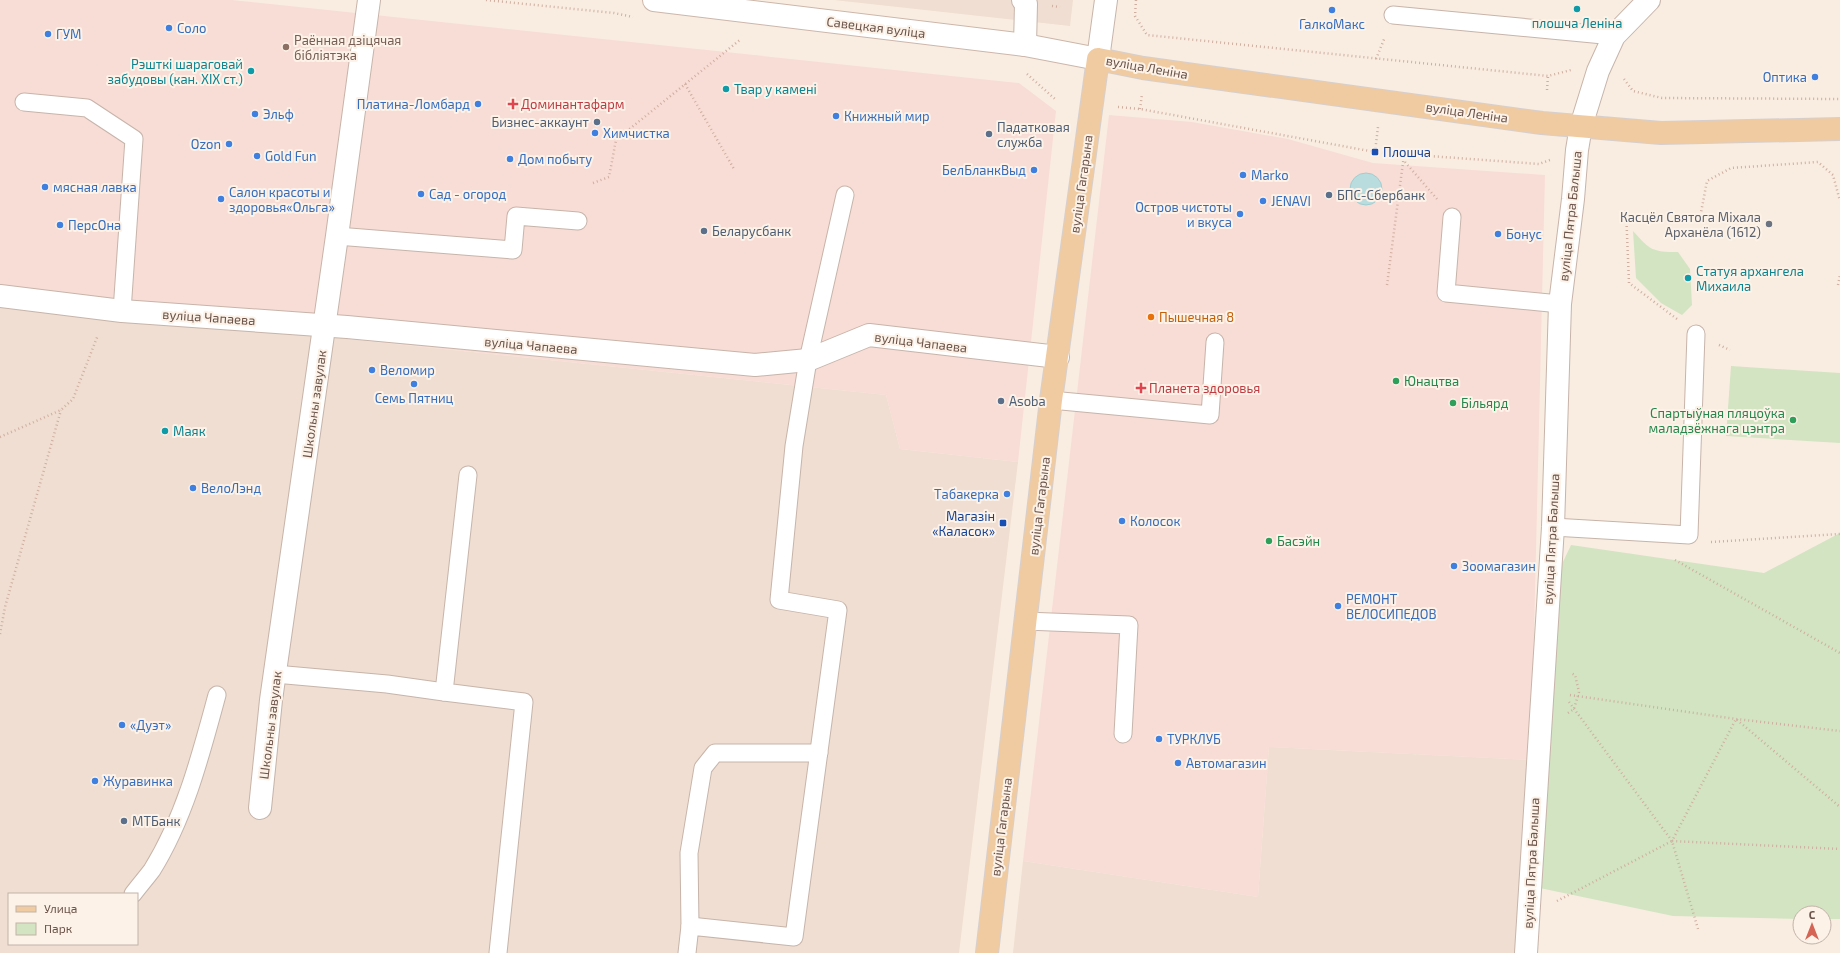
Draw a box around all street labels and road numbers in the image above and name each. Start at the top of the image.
street label: Савецкая вуліца [826,13,926,41]
street label: вуліца Леніна [1105,52,1189,82]
street label: вуліца Леніна [1425,98,1509,126]
street label: вуліца Гагарына [1066,134,1096,234]
street label: вуліца Пятра Балыша [1555,150,1585,282]
street label: вуліца Чапаева [162,306,256,328]
street label: вуліца Чапаева [874,328,968,356]
street label: вуліца Чапаева [484,333,578,357]
street label: Школьны завулак [299,349,329,459]
street label: вуліца Гагарына [1025,456,1053,556]
street label: вуліца Пятра Балыша [1540,473,1562,605]
street label: Школьны завулак [255,670,285,780]
street label: вуліца Гагарына [987,777,1015,877]
street label: вуліца Пятра Балыша [1520,797,1542,929]

